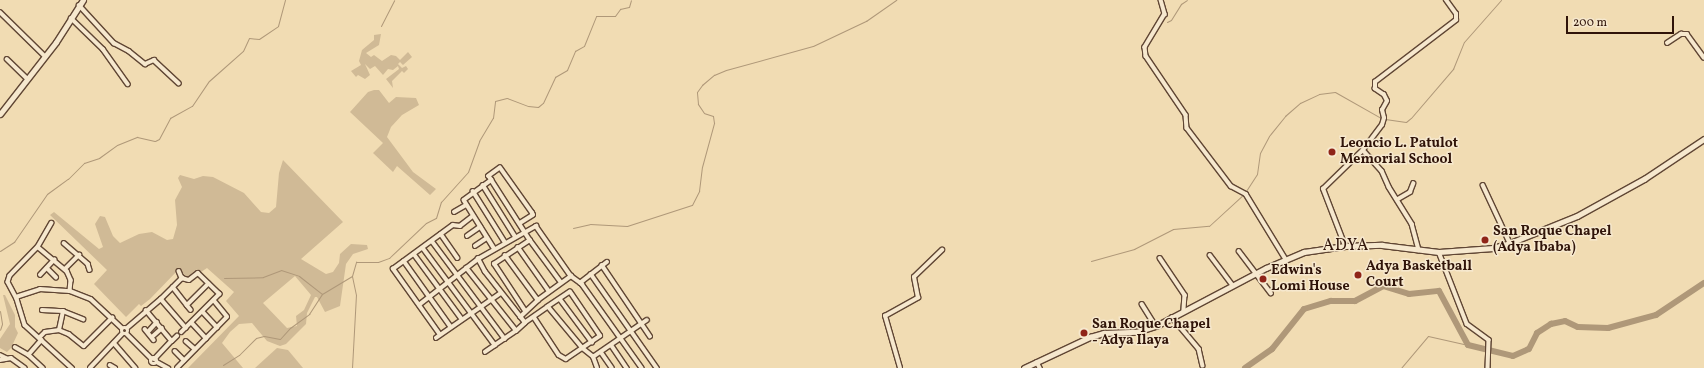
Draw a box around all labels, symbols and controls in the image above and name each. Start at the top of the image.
scale bar [1568,8,1676,34]
text: 200 m [1573,15,1607,31]
place label: Leoncio L. Patulot Memorial School [1340,136,1458,168]
marker: Leoncio L. Patulot Memorial School [1327,147,1337,157]
place label: San Roque Chapel (Adya Ibaba) [1493,224,1611,256]
marker: San Roque Chapel (Adya Ibaba) [1480,235,1490,245]
district label: ADYA [1323,236,1369,256]
place label: Adya Basketball Court [1366,259,1472,292]
place label: Edwin's Lomi House [1271,263,1350,296]
marker: Adya Basketball Court [1353,270,1363,280]
marker: Edwin's Lomi House [1258,274,1268,284]
place label: San Roque Chapel - Adya Ilaya [1092,317,1210,350]
marker: San Roque Chapel - Adya Ilaya [1079,328,1089,338]

